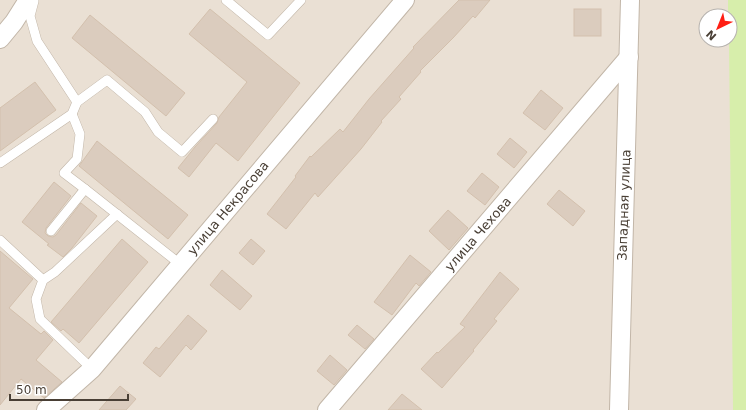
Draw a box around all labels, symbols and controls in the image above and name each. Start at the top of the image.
north arrow [698,8,738,48]
text: N [704,27,719,43]
street label: Западная улица [615,149,633,261]
street label: улица Некрасова [184,158,272,258]
street label: улица Чехова [442,194,514,274]
scale bar [10,376,128,402]
text: 50 m [16,383,47,397]

